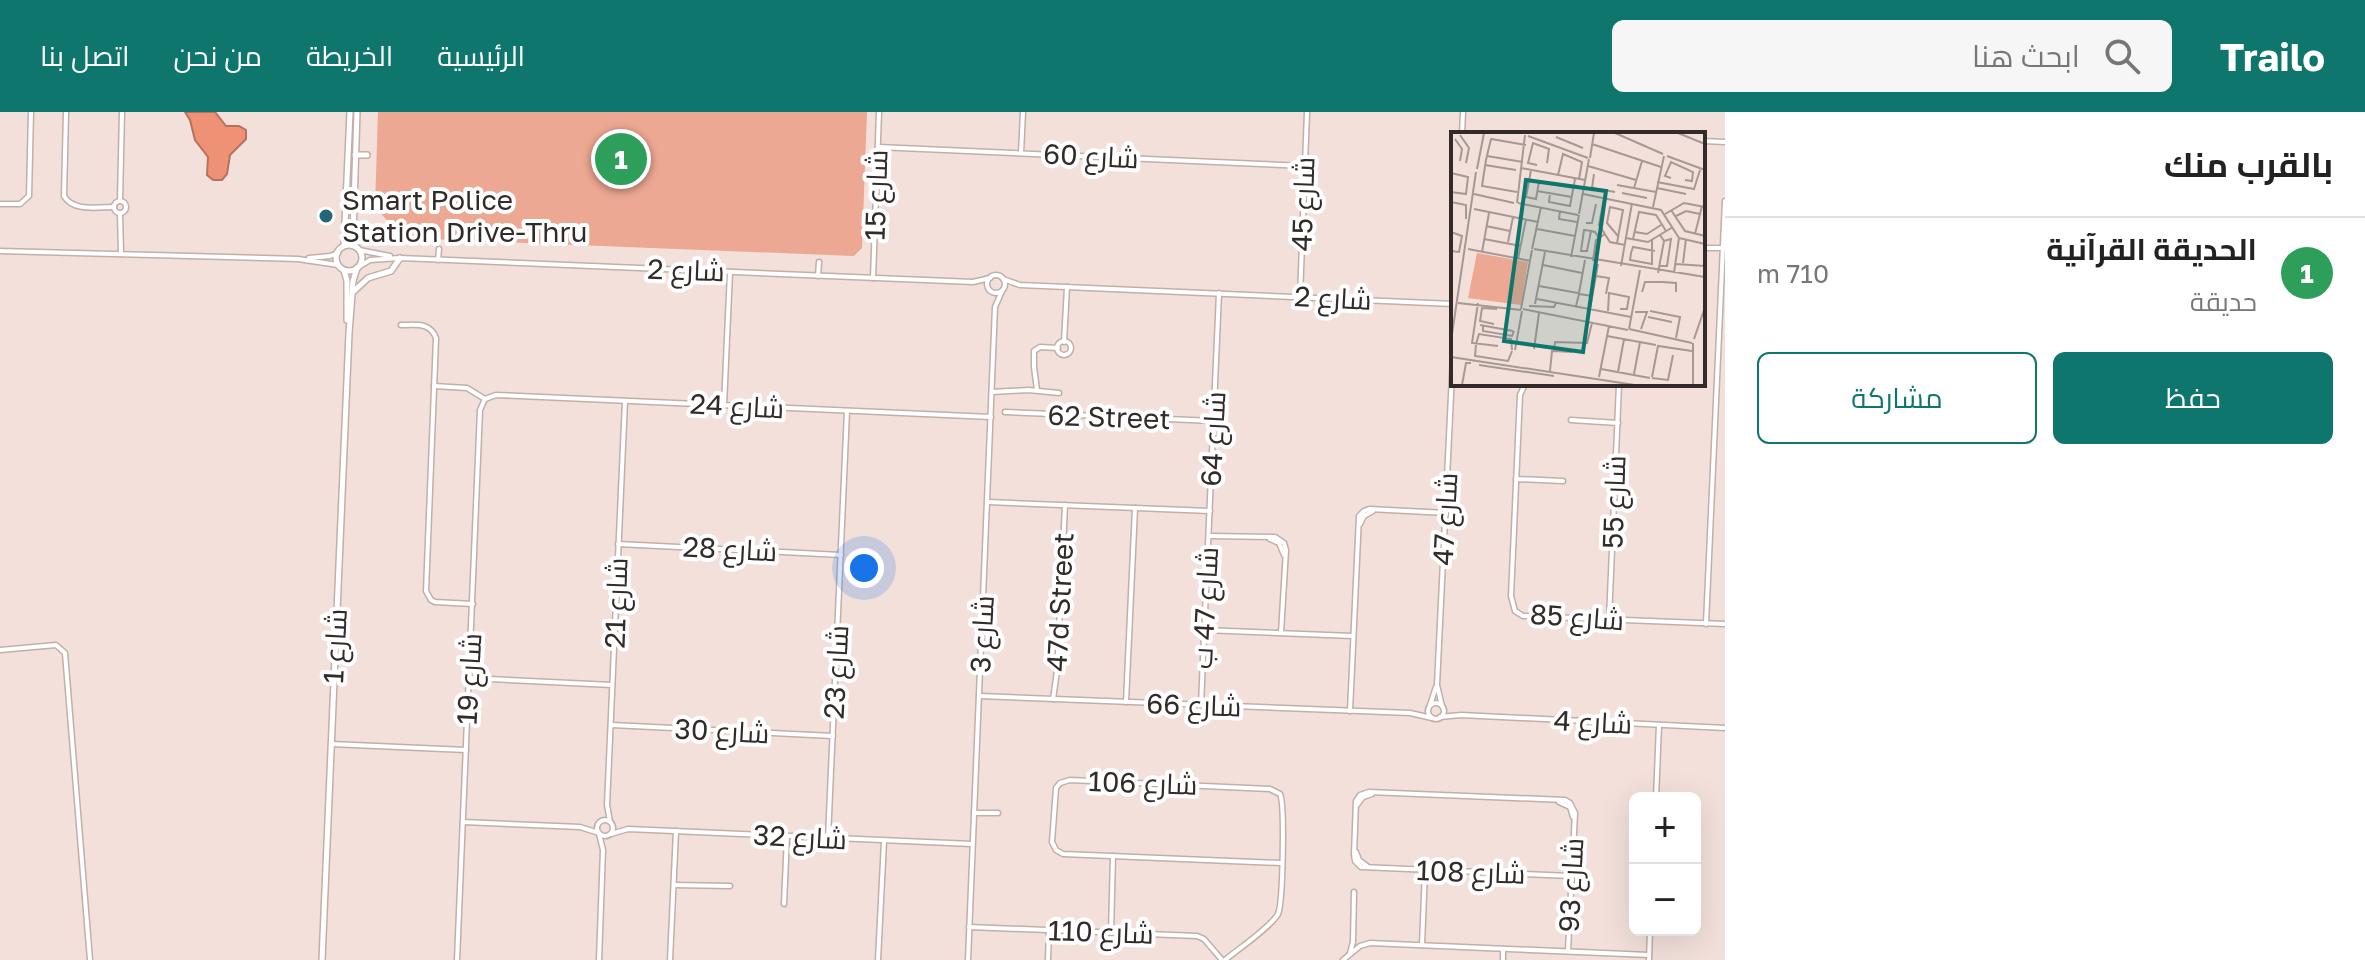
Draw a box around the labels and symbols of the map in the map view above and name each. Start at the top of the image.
pin: 1 [595,129,647,189]
inset map [1451,132,1705,386]
street label: شارع 60 [1042,137,1140,177]
street label: شارع 15 [857,149,897,241]
street label: شارع 45 [1284,156,1324,252]
place label: Smart Police Station Drive-Thru [342,183,587,248]
marker: Smart Police Station Drive-Thru [317,207,335,225]
street label: شارع 2 [647,252,725,290]
street label: شارع 2 [1293,279,1373,319]
street label: شارع 24 [689,387,785,427]
street label: شارع 64 [1194,391,1234,488]
street label: 62 Street [1047,398,1171,435]
street label: شارع 55 [1595,455,1635,550]
street label: شارع 47 [1426,472,1466,567]
street label: شارع 28 [682,530,778,570]
street label: 47d Street [1039,532,1080,672]
street label: شارع 47 ب [1185,546,1227,670]
your location [844,548,884,588]
street label: شارع 21 [597,557,637,649]
street label: شارع 3 [963,594,1003,674]
street label: شارع 85 [1529,597,1625,639]
street label: شارع 1 [316,608,356,684]
street label: شارع 23 [817,624,857,720]
street label: شارع 19 [450,632,490,726]
street label: شارع 66 [1146,686,1242,726]
street label: شارع 4 [1553,703,1633,743]
street label: شارع 30 [674,712,770,752]
street label: شارع 106 [1088,764,1198,804]
street label: شارع 32 [752,818,848,858]
street label: شارع 93 [1552,837,1592,933]
street label: شارع 108 [1416,853,1526,893]
street label: شارع 110 [1047,913,1154,953]

